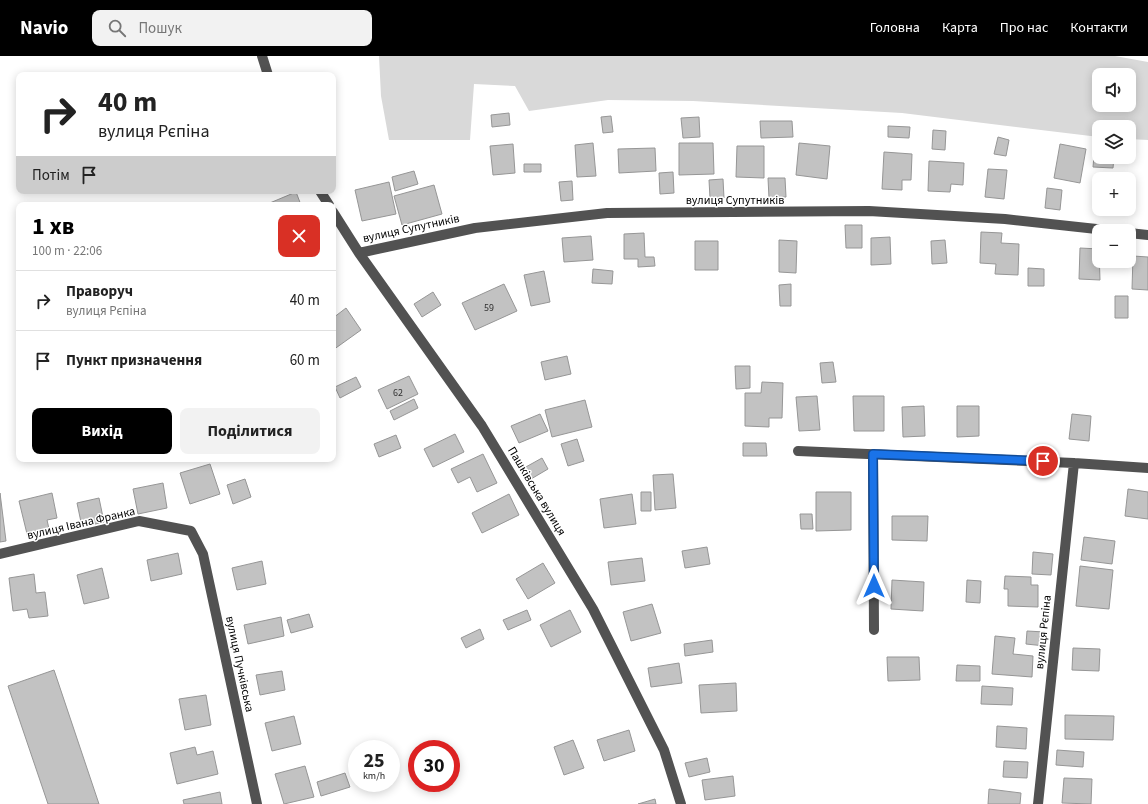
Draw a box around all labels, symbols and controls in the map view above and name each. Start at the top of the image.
search box [92,10,372,46]
text: Navio [20,15,68,42]
icon: search [106,17,128,39]
text: Пошук [138,18,182,39]
text: Головна [870,18,920,38]
text: Карта [942,18,978,38]
text: Про нас [1000,18,1048,38]
text: Контакти [1070,18,1128,38]
map controls [1092,68,1136,268]
button: sound [1092,68,1136,112]
text: 40 m [98,82,157,122]
icon: right [32,88,84,140]
text: вулиця Рєпіна [98,119,210,144]
button: layers [1092,120,1136,164]
icon: arrive [78,164,100,186]
text: Потім [32,165,70,186]
button: + [1092,172,1136,216]
street label: вулиця Супутників [686,192,784,209]
text: 1 хв [32,209,74,244]
street label: вулиця Супутників [361,210,461,247]
button: close [278,215,320,257]
button: − [1092,224,1136,268]
text: 100 m · 22:06 [32,242,102,260]
text: Праворуч [66,281,133,302]
icon: right [32,290,54,312]
text: 40 m [290,290,320,311]
house number: 59 [484,301,494,315]
text: вулиця Рєпіна [66,302,147,320]
icon: arrive [32,350,54,372]
text: Пункт призначення [66,350,202,371]
text: 60 m [290,350,320,371]
house number: 62 [393,386,403,400]
button: Вихід [32,408,172,454]
button: Поділитися [180,408,320,454]
street label: Пашківська вулиця [503,444,570,539]
pin [1026,444,1060,478]
icon: arrive [1032,450,1054,472]
street label: вулиця Івана Франка [25,503,137,544]
position arrow [853,565,895,607]
street label: вулиця Рєпіна [1031,594,1056,670]
street label: вулиця Пучківська [221,615,258,714]
speed limit sign: 30 [408,740,460,792]
text: 25 [363,747,385,775]
text: km/h [363,769,385,783]

